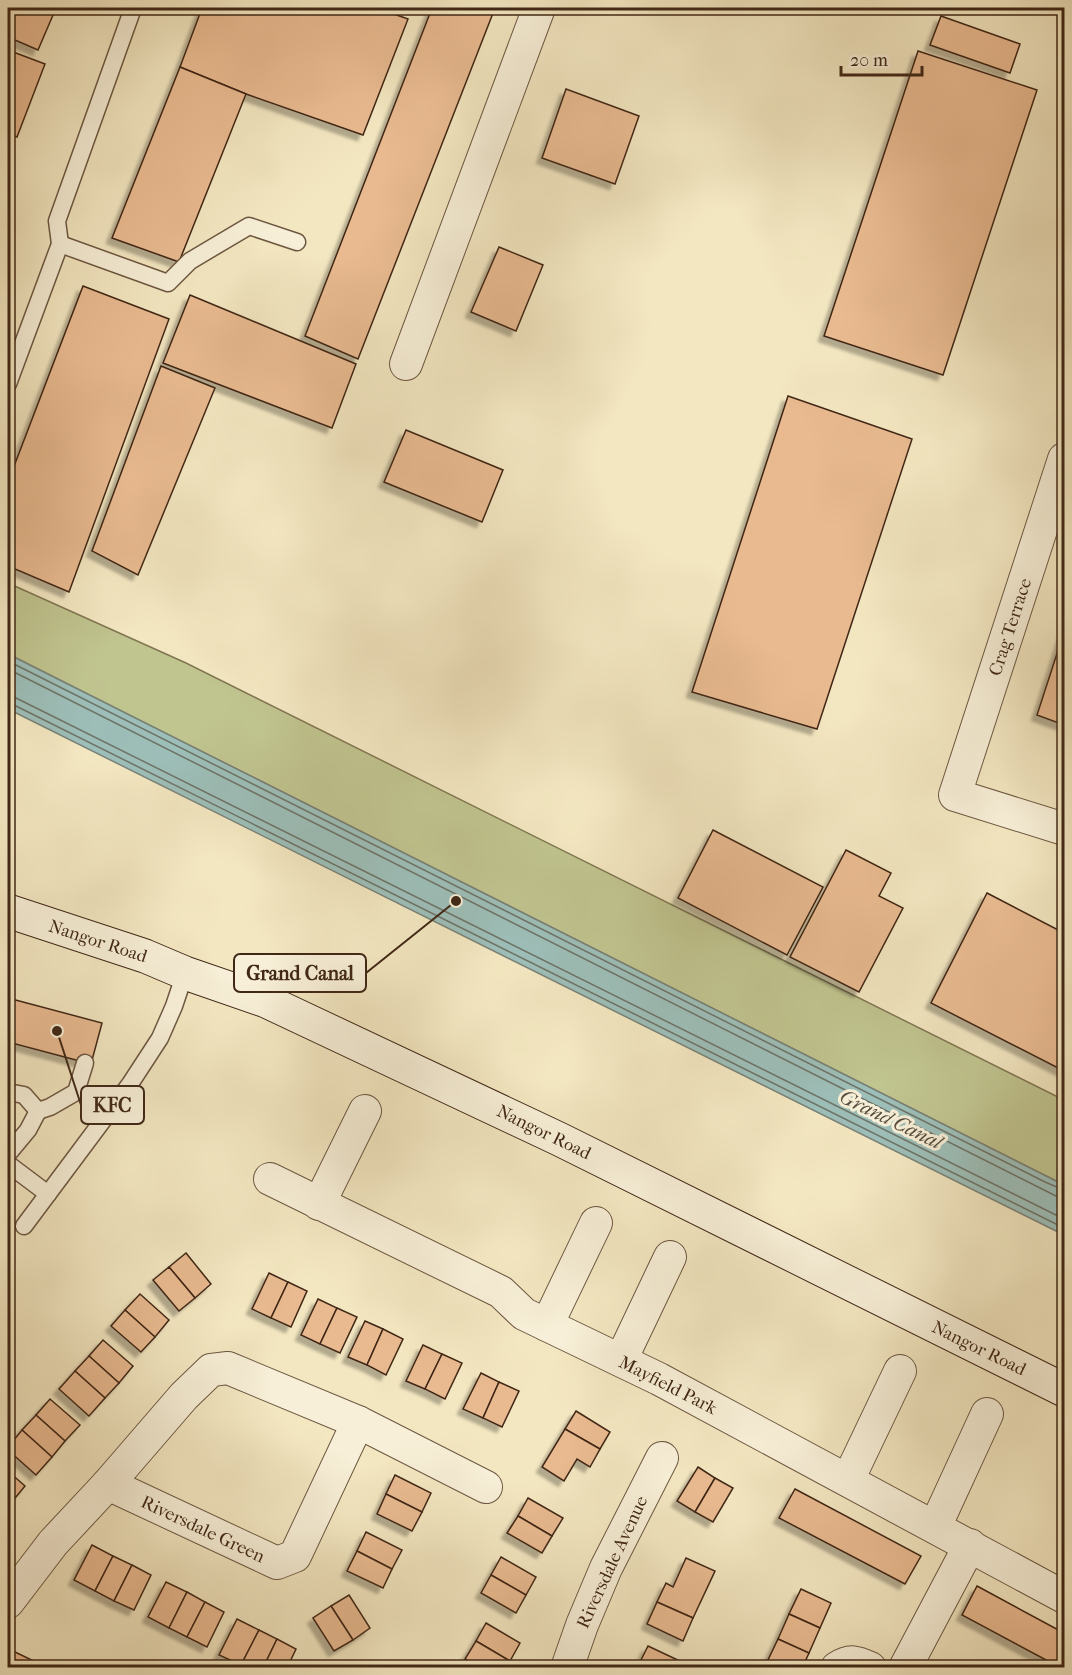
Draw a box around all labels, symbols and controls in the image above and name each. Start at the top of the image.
scale bar [841,39,922,77]
text: 20 m [850,50,888,71]
street label: Crag Terrace [985,576,1036,679]
street label: Nangor Road [46,916,150,967]
callout: Grand Canal [234,954,366,992]
text: Grand Canal [246,962,354,985]
water label: Grand Canal [836,1085,947,1155]
callout: KFC [81,1086,144,1124]
text: KFC [93,1094,131,1117]
street label: Nangor Road [493,1101,594,1164]
street label: Nangor Road [928,1317,1029,1380]
street label: Mayfield Park [615,1352,721,1419]
street label: Riversdale Green [138,1492,269,1568]
street label: Riversdale Avenue [573,1493,652,1632]

